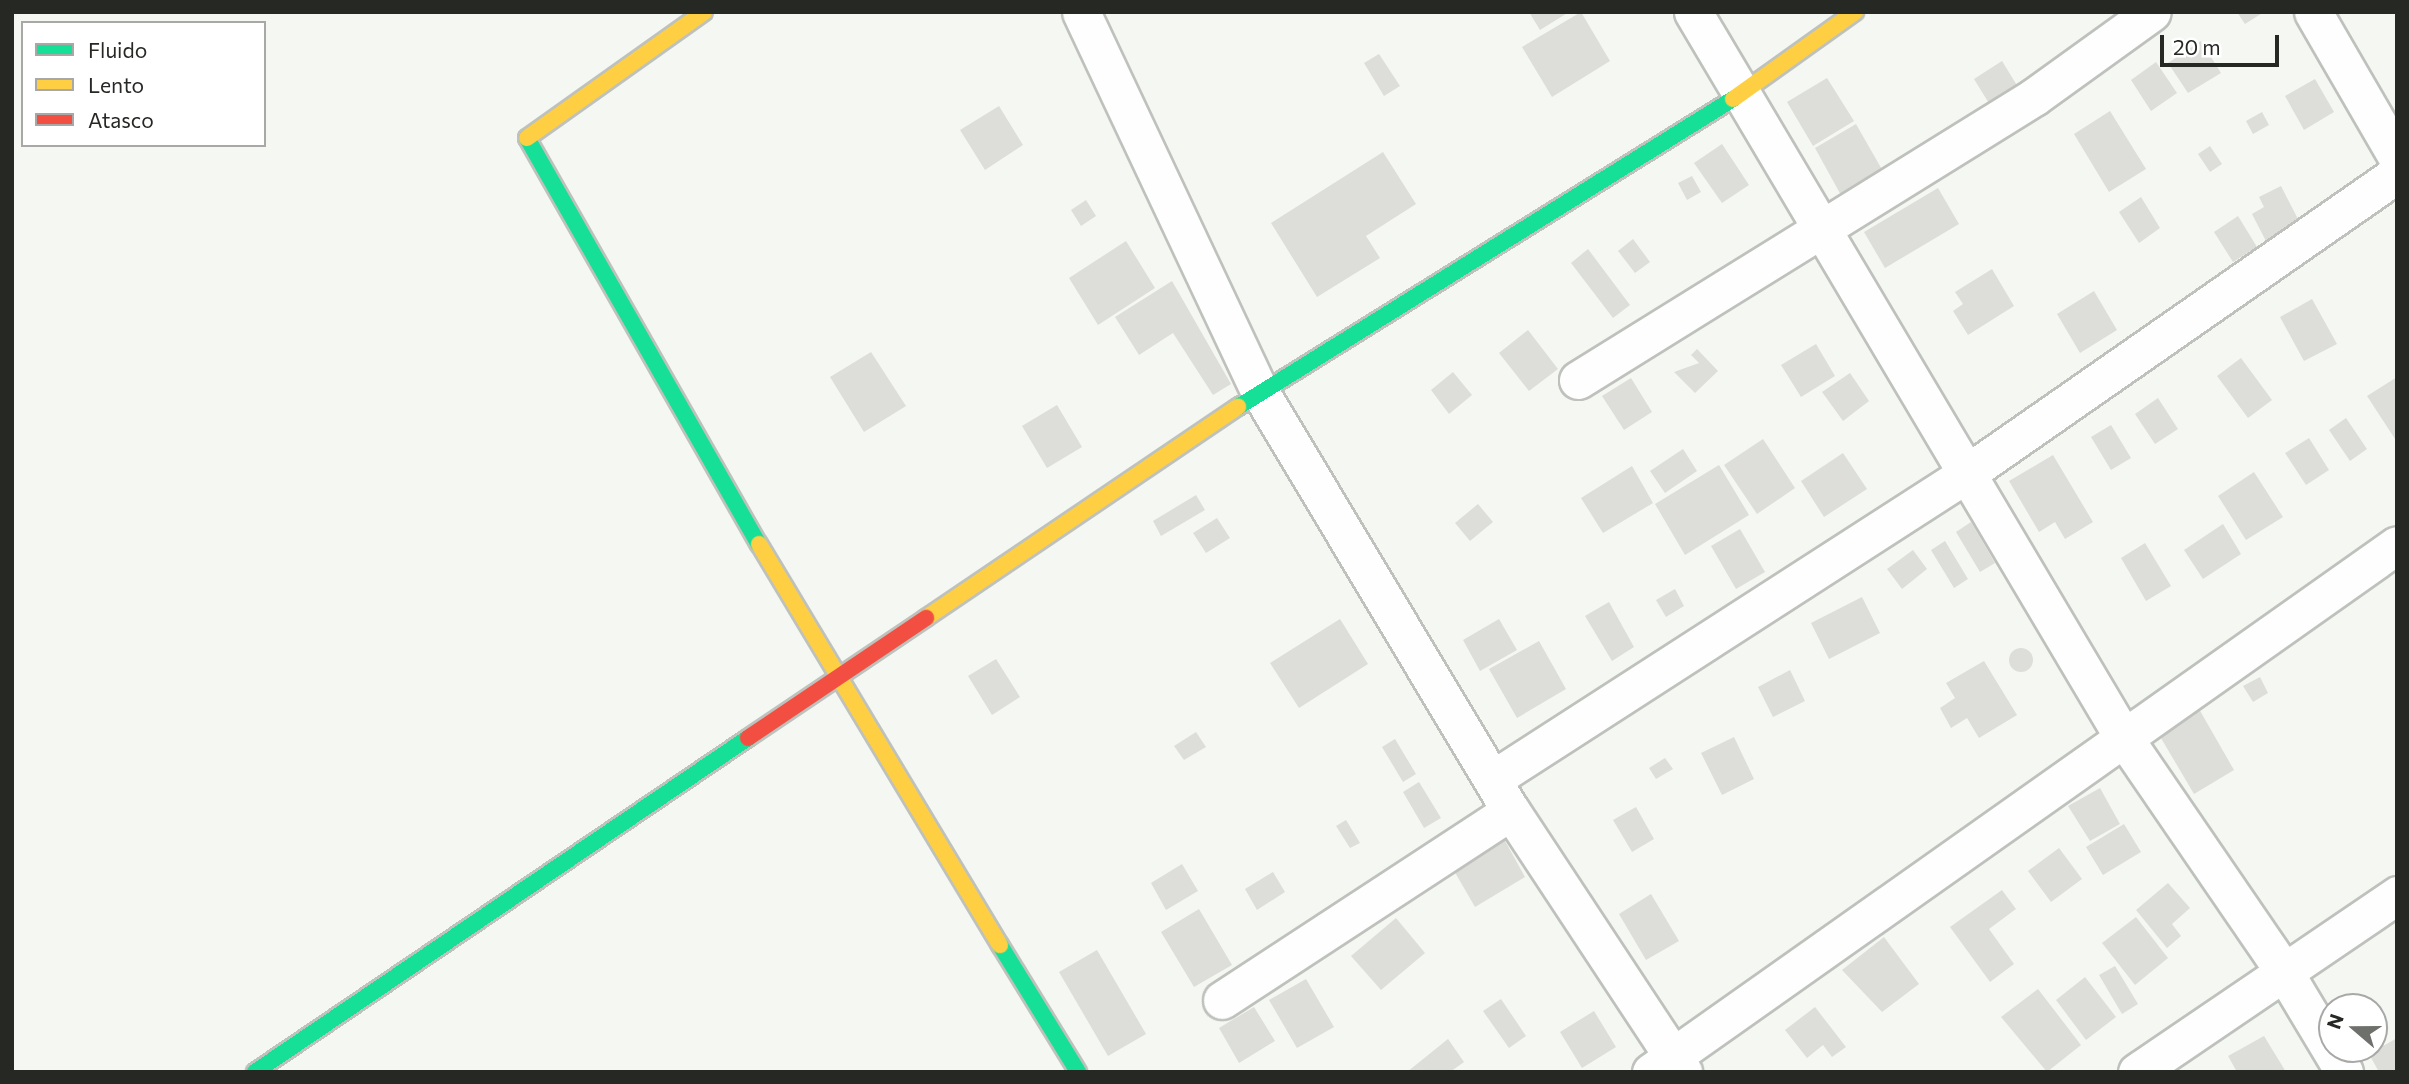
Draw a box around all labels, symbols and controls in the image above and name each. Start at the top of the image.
legend [21,21,266,147]
scale bar [2164,21,2283,65]
text: 20 m [2173,34,2221,59]
text: Fluido [88,37,147,62]
text: Lento [88,72,144,97]
text: Atasco [88,107,154,132]
north arrow [2318,993,2388,1063]
text: N [2321,1011,2348,1032]

